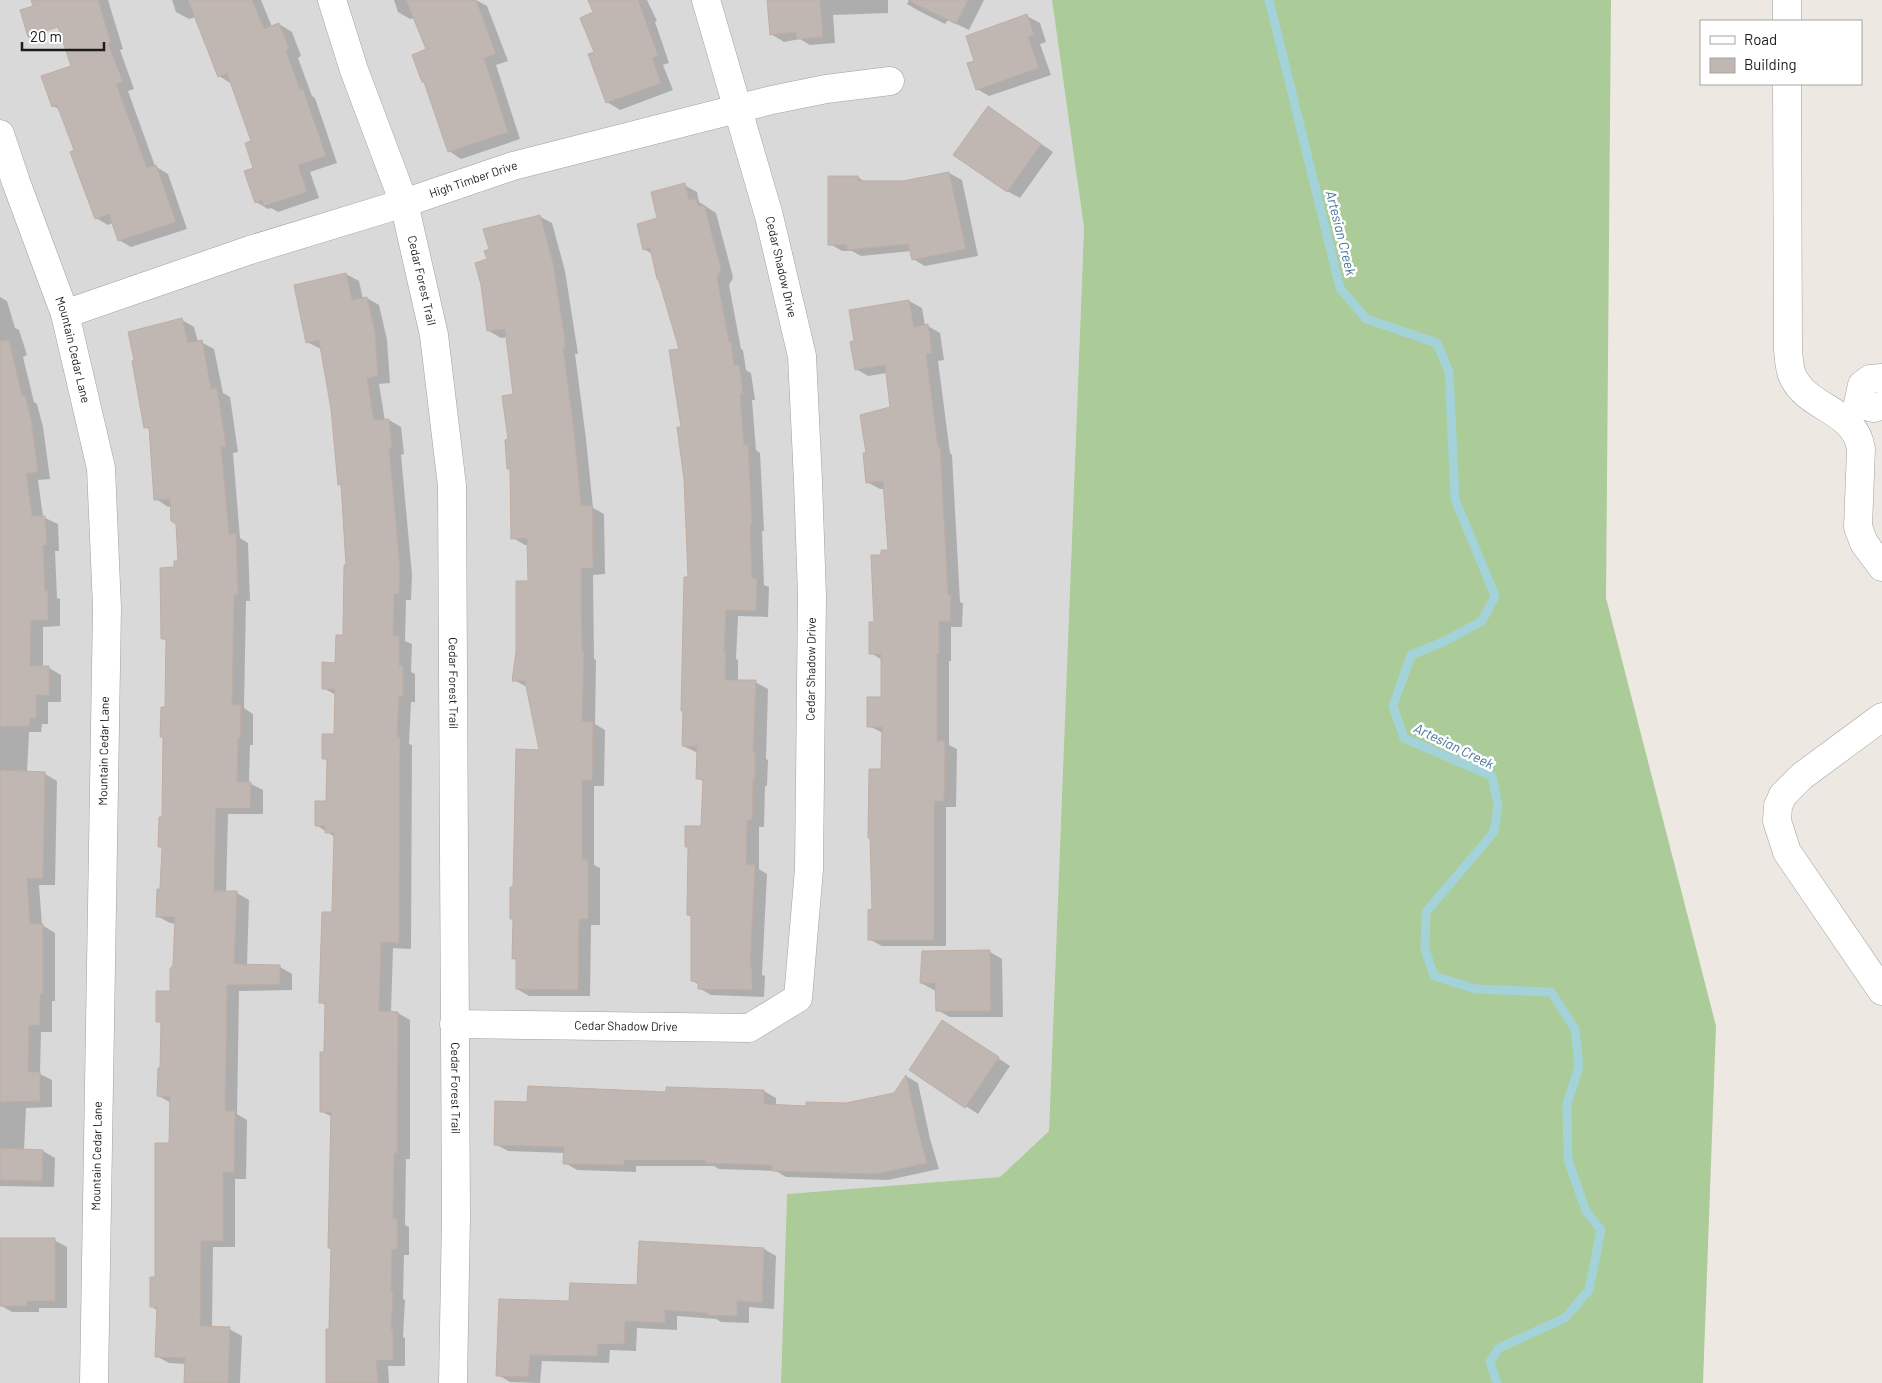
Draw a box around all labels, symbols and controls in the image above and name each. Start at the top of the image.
scale bar [22,20,105,52]
legend [1700,20,1862,85]
text: 20 m [30,27,62,45]
text: Road [1744,30,1777,48]
text: Building [1744,55,1797,73]
street label: High Timber Drive [427,157,519,200]
water label: Artesian Creek [1323,189,1360,277]
street label: Cedar Shadow Drive [764,215,800,319]
street label: Cedar Forest Trail [406,234,440,327]
street label: Mountain Cedar Lane [53,294,94,404]
street label: Cedar Shadow Drive [803,617,818,721]
street label: Cedar Forest Trail [447,637,461,729]
street label: Mountain Cedar Lane [95,696,111,806]
water label: Artesian Creek [1411,719,1497,772]
street label: Cedar Shadow Drive [574,1018,678,1033]
street label: Cedar Forest Trail [449,1042,464,1134]
street label: Mountain Cedar Lane [88,1101,104,1211]

